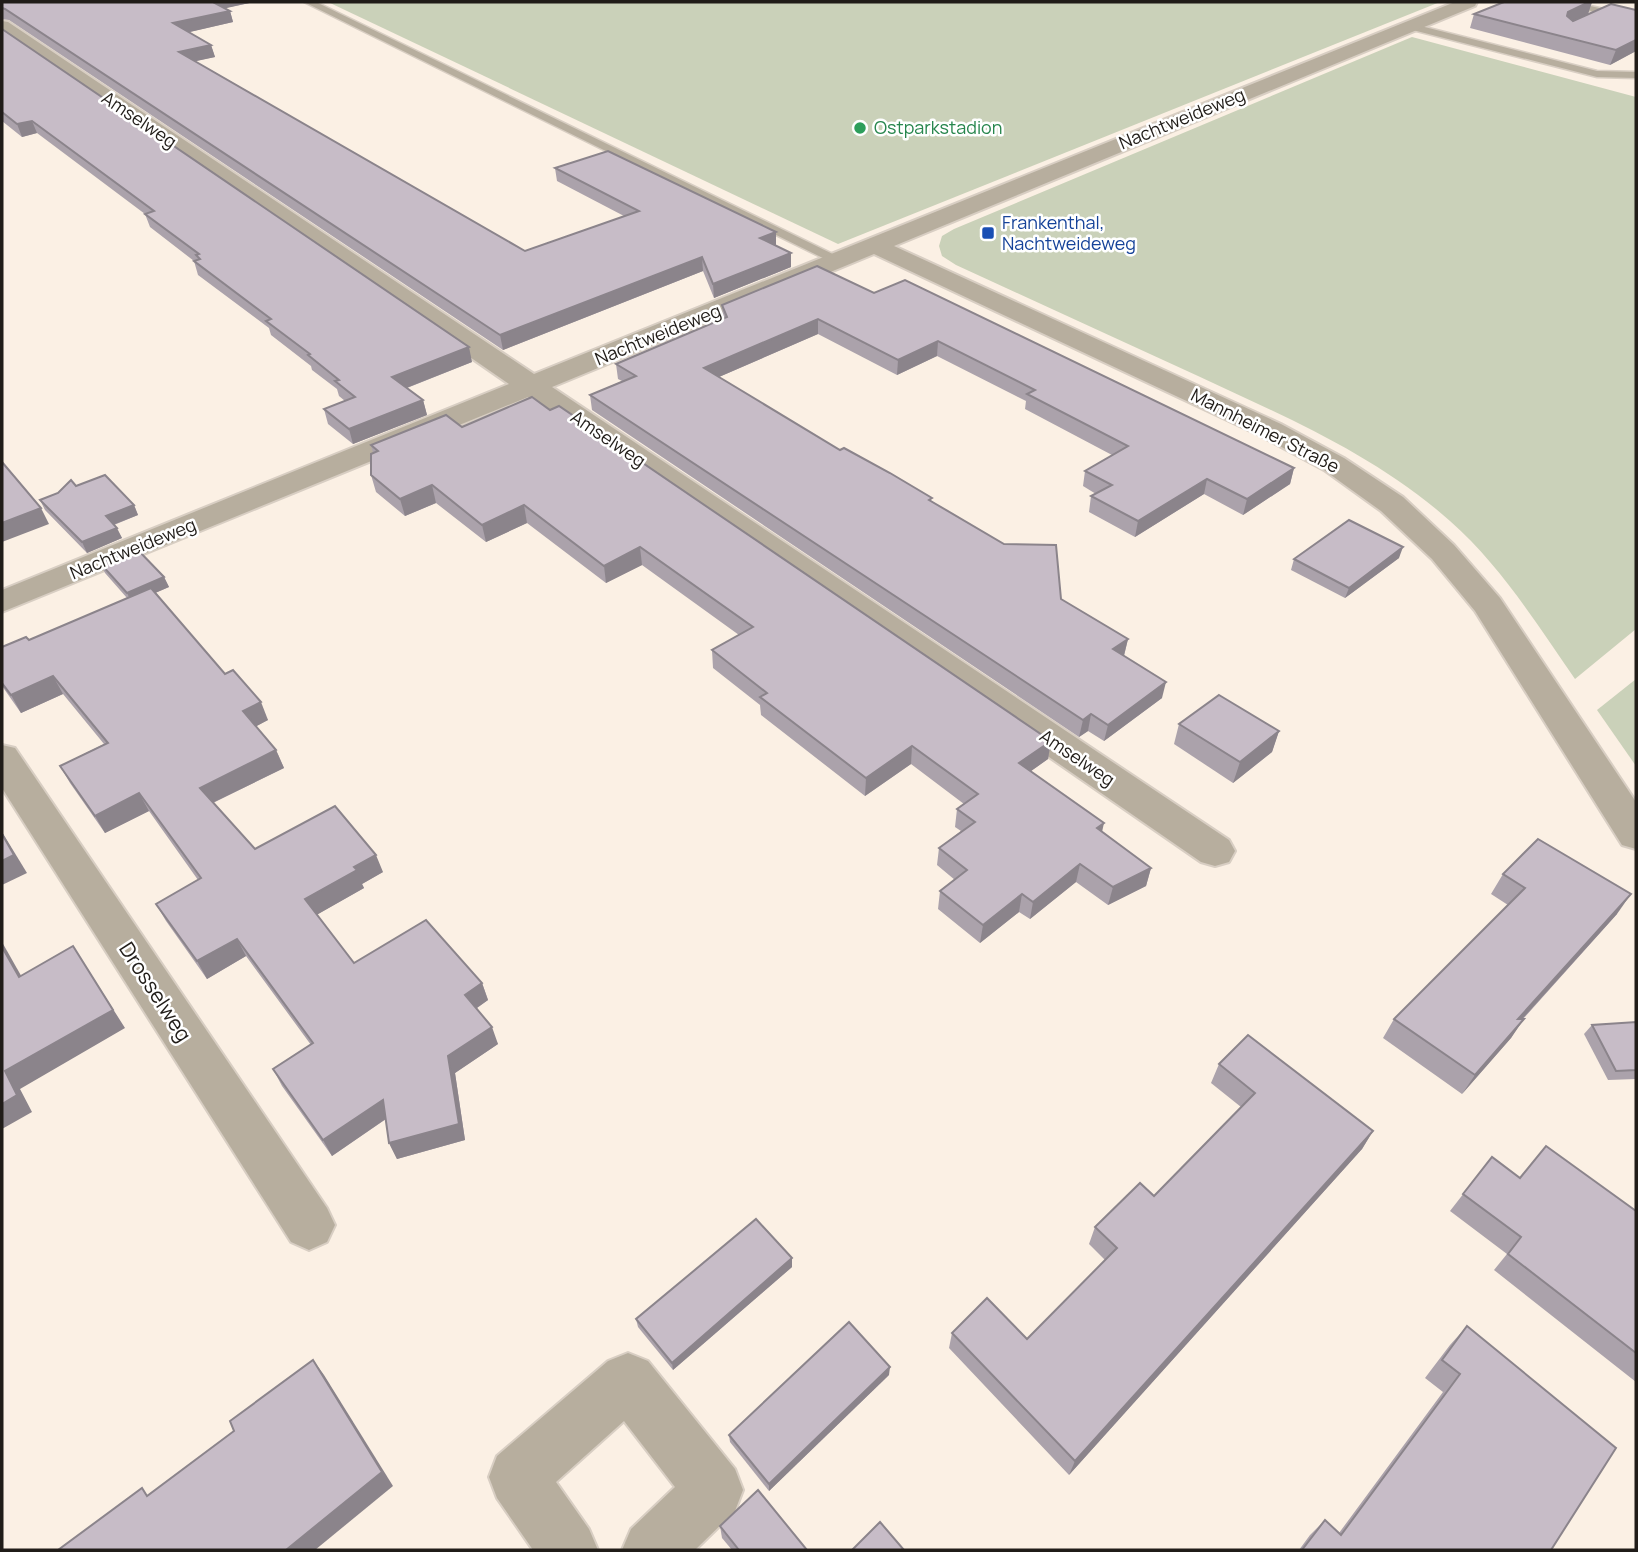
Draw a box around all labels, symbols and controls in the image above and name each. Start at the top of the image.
street label: Nachtweideweg [1115,82,1248,154]
street label: Amselweg [97,85,182,153]
place label: Ostparkstadion [874,115,1002,139]
marker: Ostparkstadion [852,120,868,136]
place label: Frankenthal, Nachtweideweg [1002,210,1136,255]
marker: Frankenthal, Nachtweideweg [980,225,996,241]
street label: Nachtweideweg [591,298,724,370]
street label: Mannheimer Straße [1187,382,1344,478]
street label: Amselweg [566,404,651,472]
street label: Nachtweideweg [66,512,199,584]
street label: Amselweg [1035,723,1120,791]
street label: Drosselweg [113,936,198,1047]

